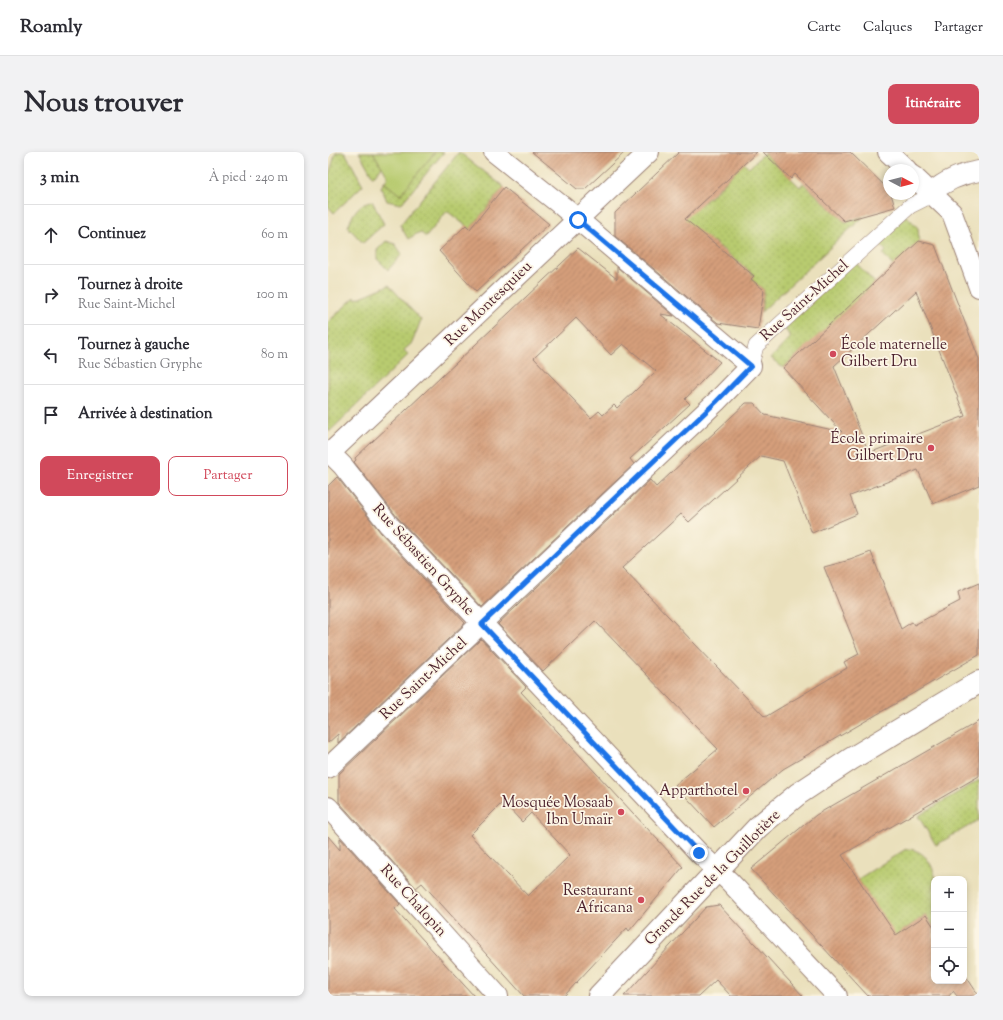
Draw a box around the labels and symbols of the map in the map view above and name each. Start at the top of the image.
north arrow [883,164,919,200]
route start [569,211,587,229]
street label: Rue Montesquieu [441,256,538,351]
street label: Rue Saint-Michel [756,256,854,346]
place label: École maternelle Gilbert Dru [841,334,947,373]
marker: École maternelle Gilbert Dru [828,349,838,359]
place label: École primaire Gilbert Dru [830,428,923,467]
marker: École primaire Gilbert Dru [926,443,936,453]
street label: Rue Sébastien Gryphe [367,500,479,620]
street label: Rue Saint-Michel [376,633,472,725]
place label: Apparthotel [659,781,738,802]
marker: Apparthotel [741,786,751,796]
place label: Mosquée Mosaab Ibn Umaïr [502,793,613,831]
street label: Grande Rue de la Guillotière [640,805,786,951]
marker: Mosquée Mosaab Ibn Umaïr [616,807,626,817]
route end [690,844,708,862]
street label: Rue Chalopin [375,860,451,942]
place label: Restaurant Africana [563,881,633,919]
marker: Restaurant Africana [636,895,646,905]

